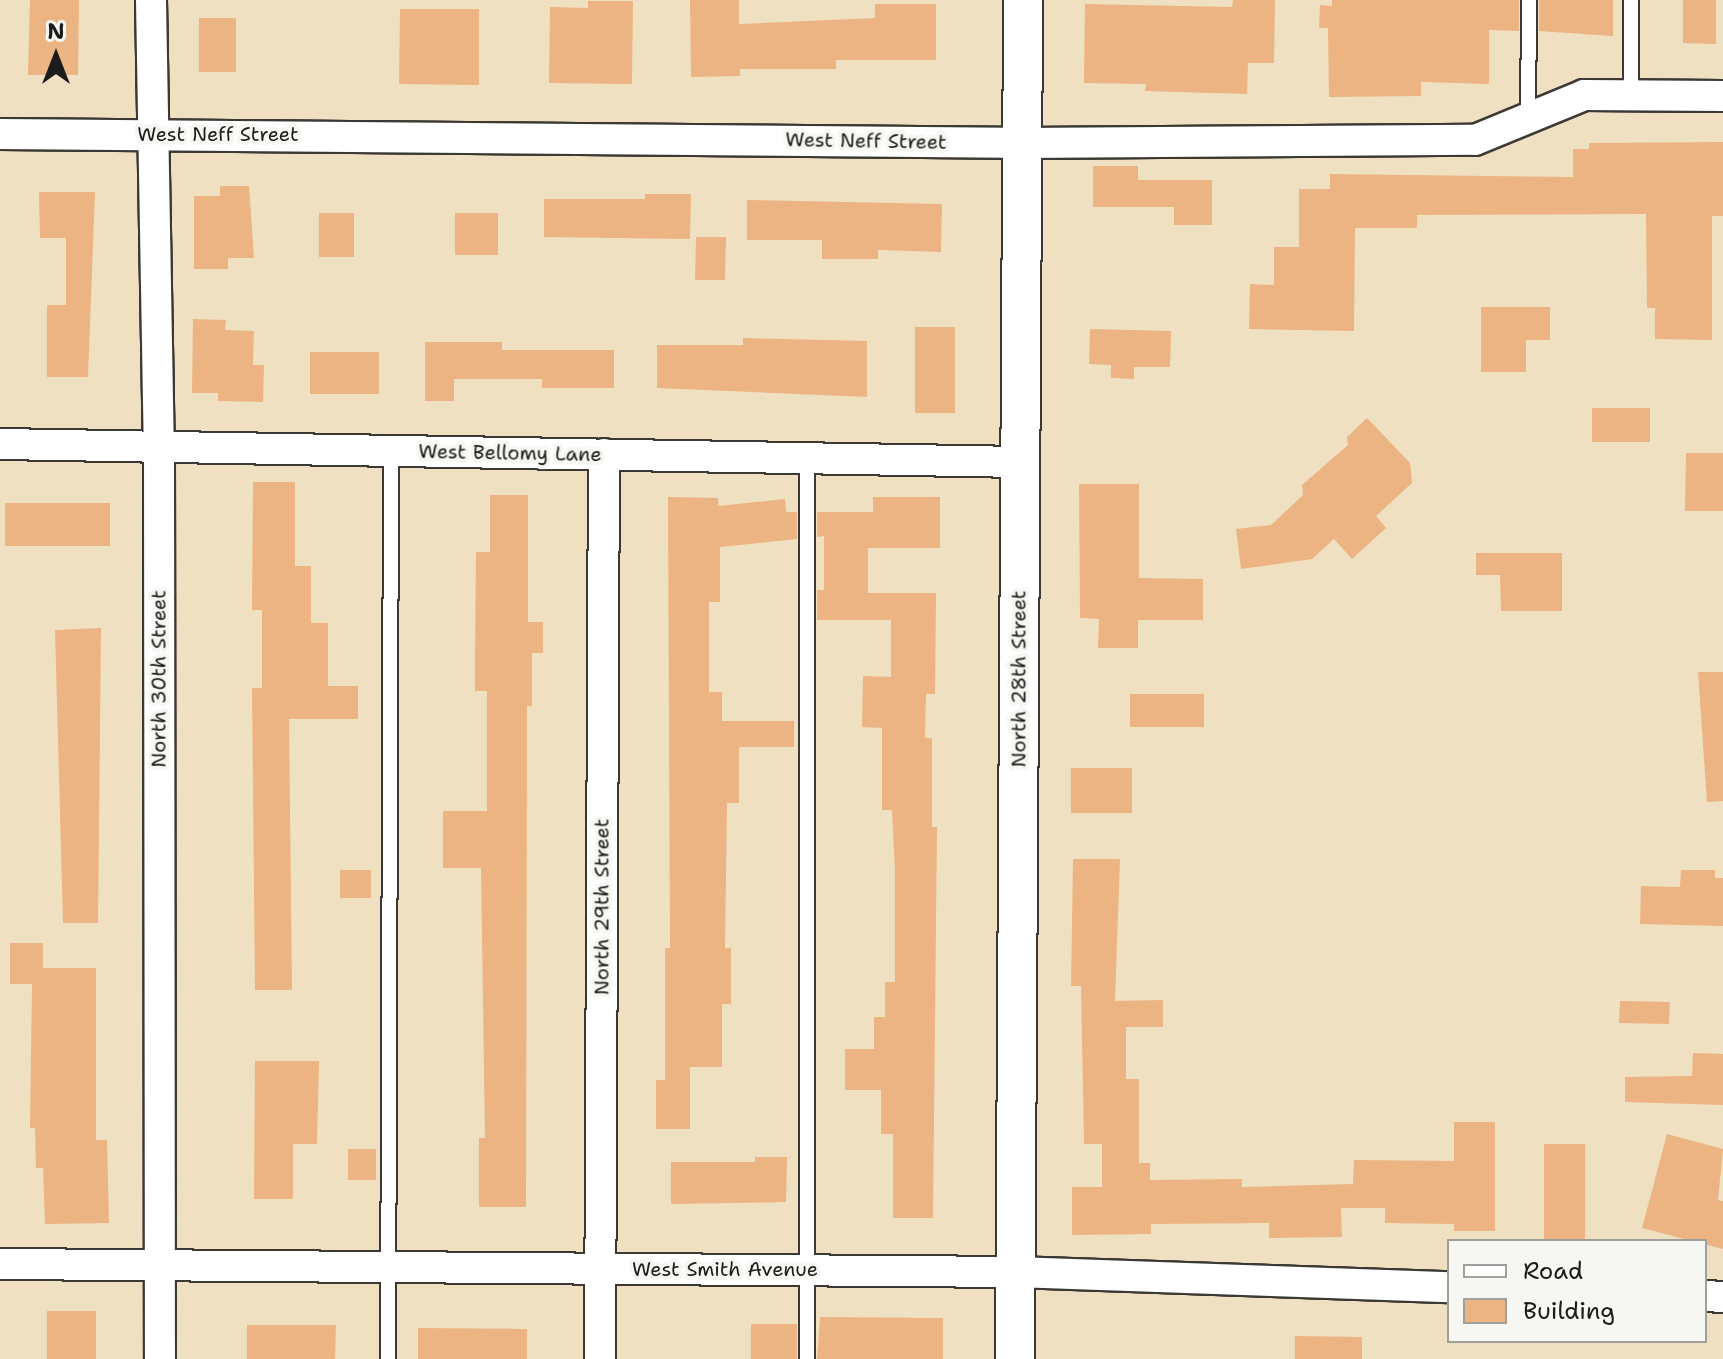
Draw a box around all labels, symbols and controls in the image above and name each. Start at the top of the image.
north arrow [16,16,96,96]
text: N [47,17,65,46]
street label: West Neff Street [137,122,299,146]
street label: West Neff Street [785,128,947,154]
street label: West Bellomy Lane [418,439,602,467]
street label: North 30th Street [147,590,171,768]
street label: North 28th Street [1007,590,1031,768]
street label: North 29th Street [590,819,614,995]
legend [1447,1239,1707,1343]
text: Road [1523,1255,1583,1287]
street label: West Smith Avenue [632,1257,818,1281]
text: Building [1523,1295,1615,1327]

